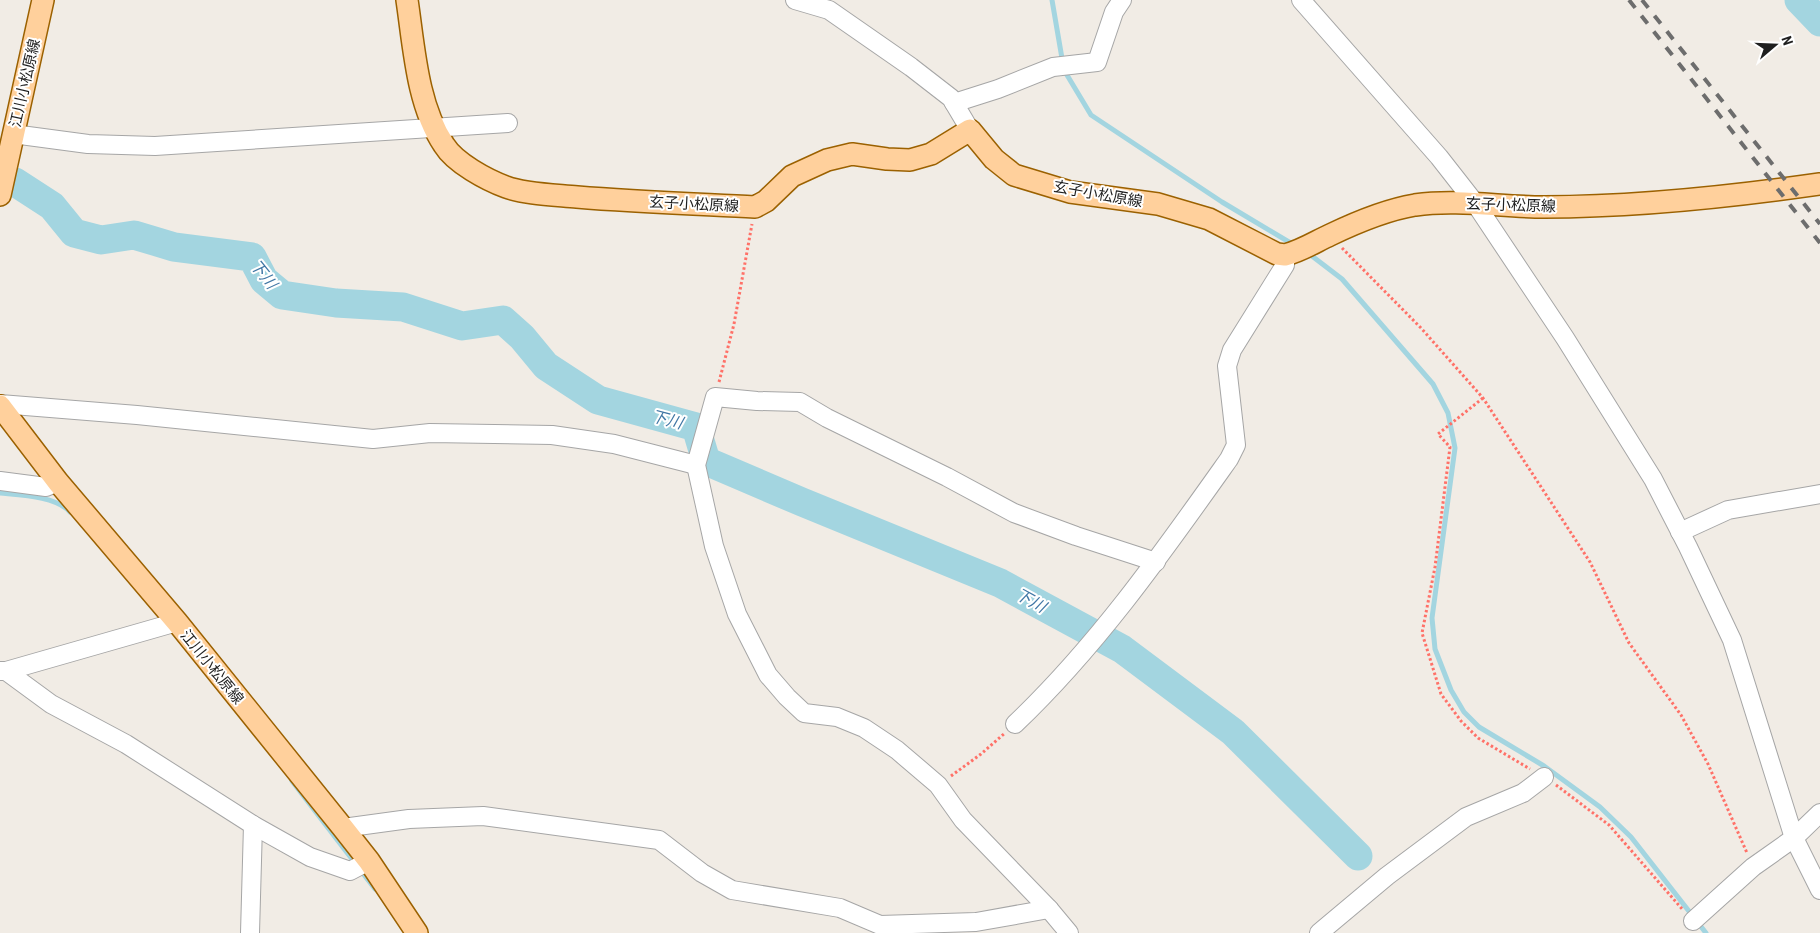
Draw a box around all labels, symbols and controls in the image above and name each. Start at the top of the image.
north arrow [1750,20,1800,70]
text: N [1778,34,1796,47]
street label: 江川小松原線 [6,37,44,129]
street label: 玄子小松原線 [1052,177,1144,211]
street label: 玄子小松原線 [649,193,739,215]
street label: 玄子小松原線 [1466,194,1556,216]
water label: 下川 [246,256,282,294]
water label: 下川 [649,406,687,433]
water label: 下川 [1012,584,1051,617]
street label: 江川小松原線 [177,626,247,708]

